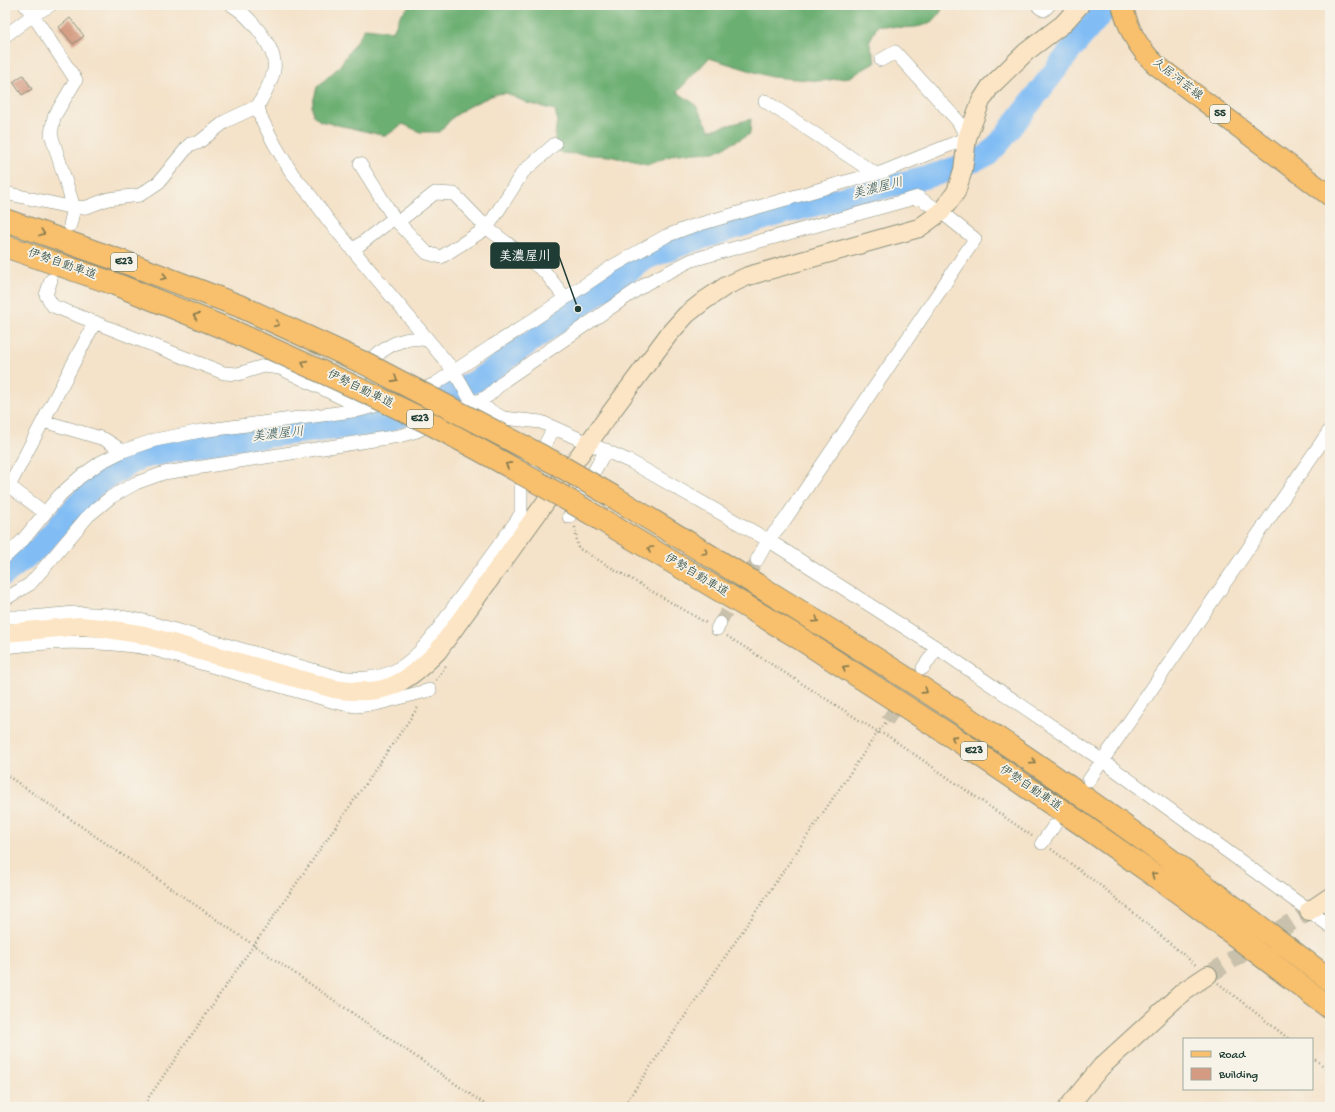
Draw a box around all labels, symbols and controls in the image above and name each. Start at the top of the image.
street label: 久居河芸線 [1149,55,1206,104]
road number: 55 [1210,105,1230,123]
water label: 美濃屋川 [851,174,905,203]
one-way arrow [38,228,45,236]
callout: 美濃屋川 [491,243,559,268]
street label: 伊勢自動車道 [26,246,99,283]
text: 美濃屋川 [499,249,551,265]
road number: E23 [111,253,137,271]
one-way arrow [161,273,168,281]
one-way arrow [192,313,200,321]
one-way arrow [274,319,281,327]
one-way arrow [300,360,308,368]
street label: 伊勢自動車道 [325,367,396,412]
one-way arrow [390,375,398,382]
road number: E23 [407,410,433,428]
water label: 美濃屋川 [251,424,305,445]
one-way arrow [504,463,512,470]
one-way arrow [647,546,654,553]
one-way arrow [701,548,708,555]
street label: 伊勢自動車道 [662,551,731,601]
one-way arrow [812,615,819,623]
one-way arrow [842,665,849,672]
one-way arrow [921,686,928,693]
one-way arrow [951,735,958,743]
road number: E23 [961,742,987,760]
one-way arrow [1029,758,1036,765]
street label: 伊勢自動車道 [996,762,1064,815]
one-way arrow [1151,873,1158,880]
legend [1183,1038,1313,1090]
text: Road [1219,1049,1246,1063]
text: Building [1218,1069,1258,1083]

